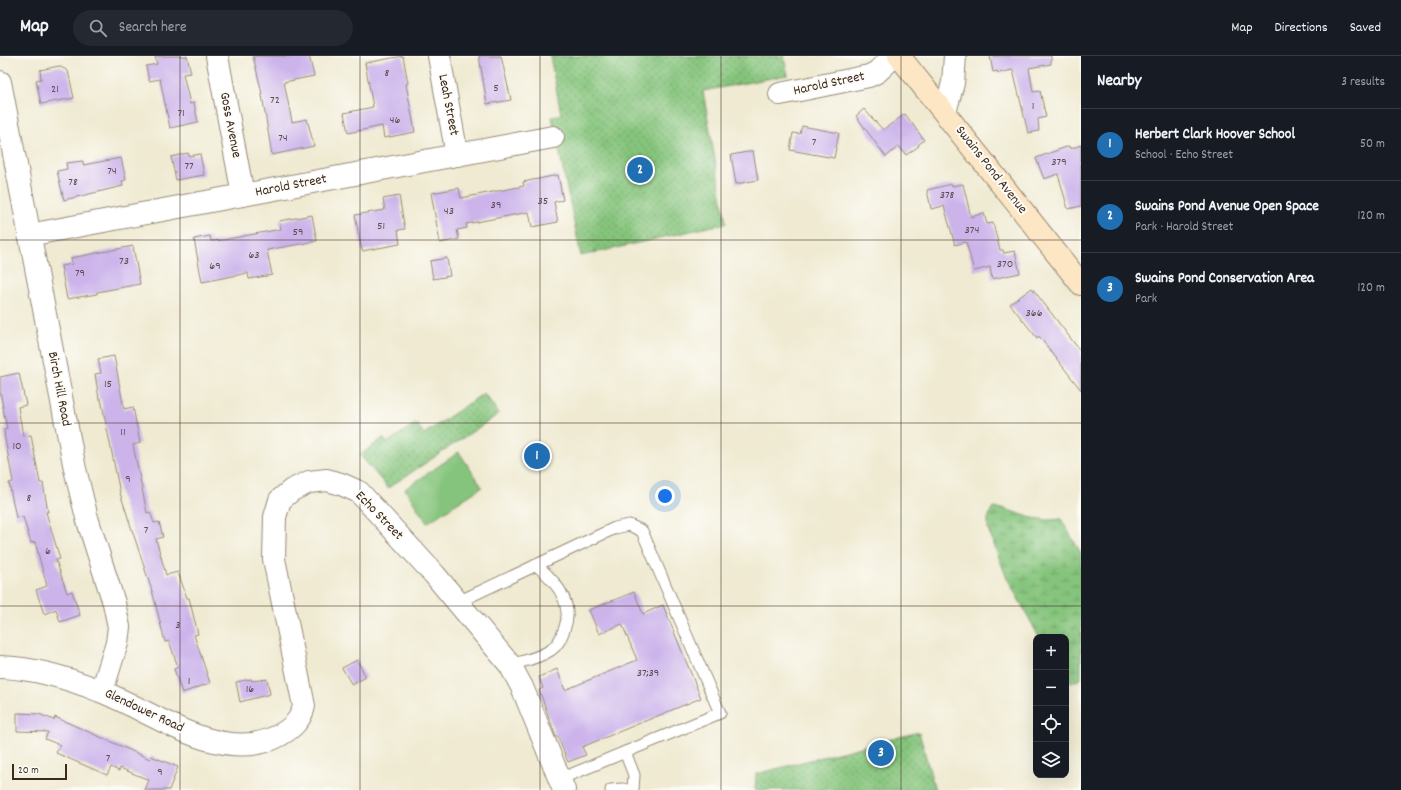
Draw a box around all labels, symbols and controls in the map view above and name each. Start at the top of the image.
search box [73,10,353,46]
text: Map [20,14,49,41]
icon: search [87,17,109,39]
text: Search here [119,17,187,39]
text: Map [1231,18,1253,38]
text: Directions [1275,18,1328,38]
text: Saved [1350,18,1381,38]
house number: 8 [385,65,390,82]
street label: Harold Street [792,67,866,101]
text: Nearby [1097,70,1141,94]
street label: Leah Street [432,73,464,137]
text: 3 results [1341,73,1385,92]
house number: 5 [493,80,499,97]
house number: 21 [51,81,59,98]
street label: Goss Avenue [214,90,246,160]
house number: 72 [270,92,280,109]
house number: 1 [1032,98,1034,115]
house number: 71 [177,105,185,122]
house number: 46 [390,112,401,129]
street label: Swains Pond Avenue [950,122,1032,218]
text: Herbert Clark Hoover School [1135,124,1295,146]
house number: 74 [278,130,288,147]
house number: 7 [812,134,817,151]
text: 1 [1109,135,1111,154]
text: 50 m [1360,135,1385,154]
text: School · Echo Street [1135,146,1233,165]
house number: 379 [1051,154,1067,171]
pin: 2 [627,155,653,185]
house number: 77 [184,158,194,175]
house number: 74 [107,163,117,180]
street label: Harold Street [254,169,328,203]
house number: 78 [68,174,78,191]
house number: 378 [940,187,955,204]
house number: 35 [538,193,548,210]
text: Swains Pond Avenue Open Space [1135,196,1319,218]
house number: 39 [491,197,501,214]
house number: 43 [444,203,454,220]
text: 2 [1107,207,1113,226]
text: 120 m [1357,207,1385,226]
house number: 51 [377,218,385,235]
text: Park · Harold Street [1135,218,1233,237]
house number: 374 [965,222,979,239]
house number: 59 [292,224,304,241]
house number: 63 [248,247,260,264]
house number: 73 [119,253,129,270]
house number: 370 [997,256,1013,273]
house number: 69 [209,258,221,275]
house number: 79 [75,265,85,282]
text: Swains Pond Conservation Area [1135,268,1314,290]
text: 3 [1107,279,1113,298]
text: 120 m [1357,279,1385,298]
text: Park [1135,290,1157,309]
house number: 366 [1025,305,1043,322]
street label: Birch Hill Road [42,350,76,428]
house number: 15 [104,376,112,393]
house number: 11 [120,424,126,441]
house number: 10 [12,438,22,455]
pin: 1 [524,441,550,471]
house number: 9 [125,471,131,488]
your location [655,486,675,506]
street label: Echo Street [350,487,408,545]
house number: 8 [27,490,32,507]
house number: 7 [144,522,149,539]
house number: 6 [45,543,51,560]
house number: 3 [175,617,181,634]
map controls [1033,634,1069,778]
button: + [1033,634,1069,670]
house number: 37;39 [637,665,659,682]
button: − [1033,670,1069,706]
house number: 1 [188,673,190,690]
house number: 16 [246,681,254,698]
street label: Glendower Road [101,684,187,738]
button: locate [1033,706,1069,742]
pin: 3 [868,738,894,768]
button: layers [1033,742,1069,778]
house number: 7 [106,750,111,767]
scale bar [12,762,67,781]
text: 20 m [18,763,39,779]
house number: 9 [157,764,163,781]

